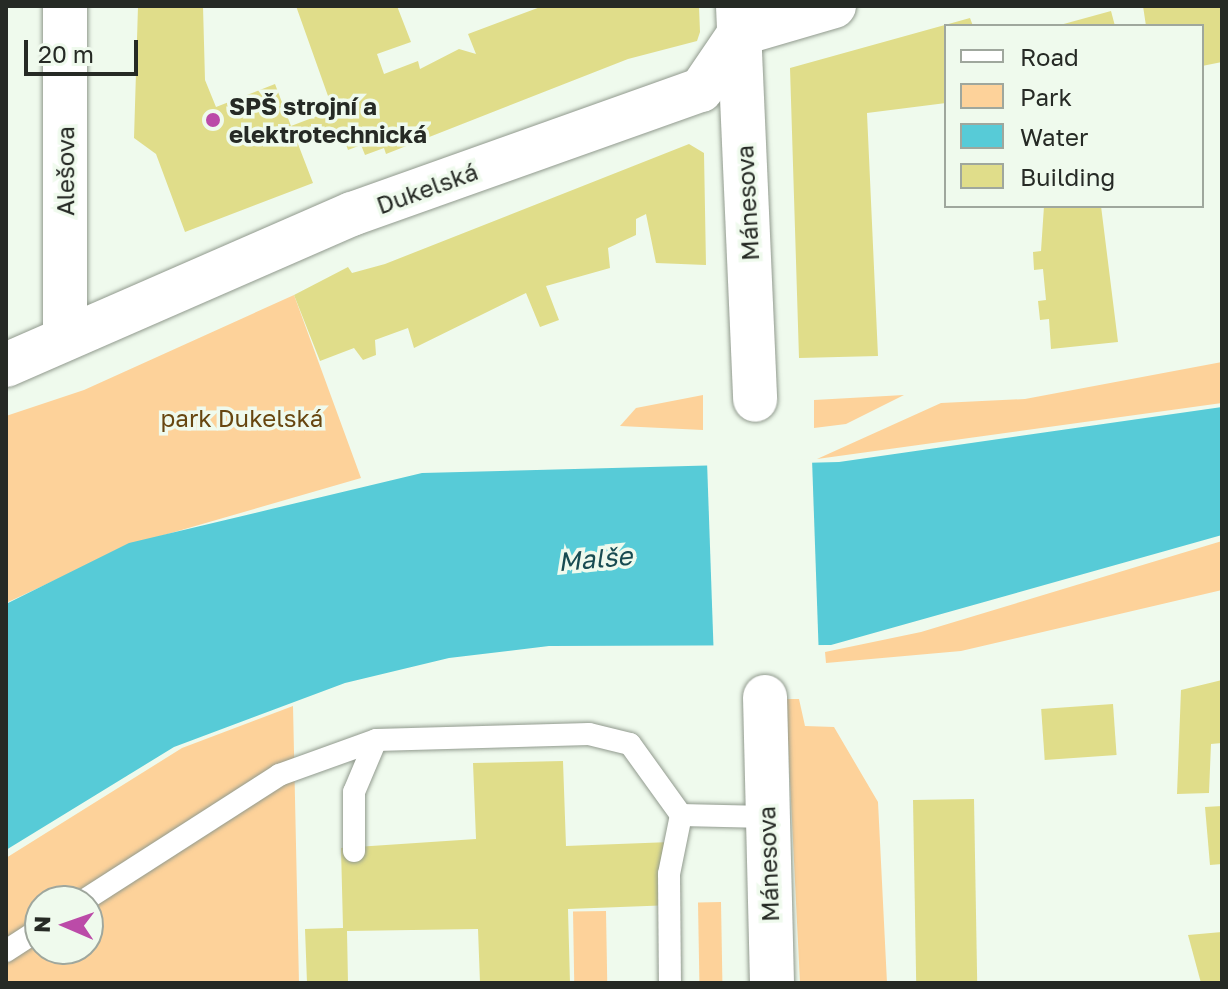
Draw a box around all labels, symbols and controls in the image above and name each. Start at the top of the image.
scale bar [28,24,142,74]
legend [944,24,1204,208]
text: 20 m [38,39,94,68]
text: Road [1020,42,1079,71]
text: Park [1020,82,1072,111]
place label: SPŠ strojní a elektrotechnická [229,92,427,148]
marker: SPŠ strojní a elektrotechnická [204,111,222,129]
text: Water [1020,122,1088,151]
street label: Alešova [51,126,79,216]
street label: Mánesova [730,144,764,262]
street label: Dukelská [372,156,482,220]
text: Building [1020,162,1115,191]
park label: park Dukelská [161,404,323,432]
water label: Malše [557,540,633,578]
street label: Mánesova [752,806,784,922]
north arrow [24,885,104,965]
text: N [28,915,55,933]

